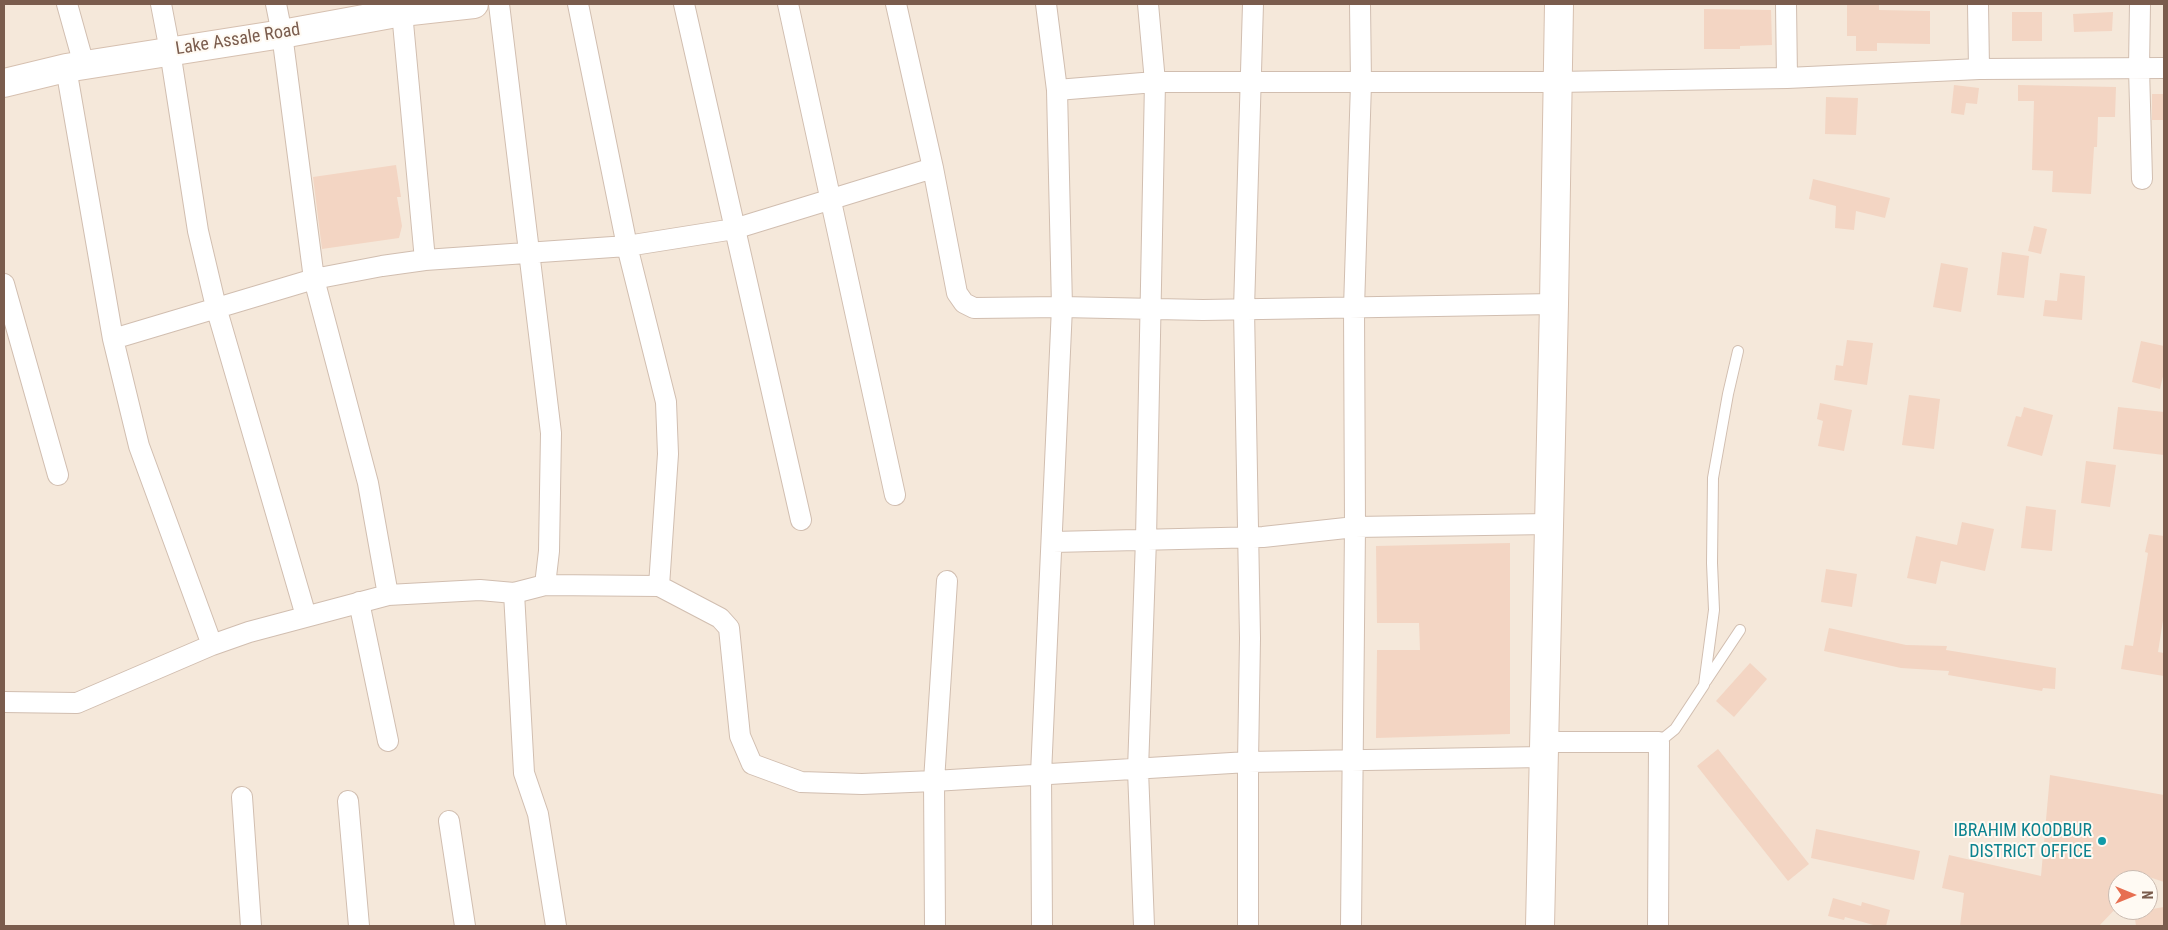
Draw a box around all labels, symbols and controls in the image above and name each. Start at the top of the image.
street label: Lake Assale Road [174,19,302,61]
place label: IBRAHIM KOODBUR DISTRICT OFFICE [1953,820,2092,862]
marker: IBRAHIM KOODBUR DISTRICT OFFICE [2096,835,2108,847]
north arrow [2108,870,2158,920]
text: N [2139,891,2155,899]

